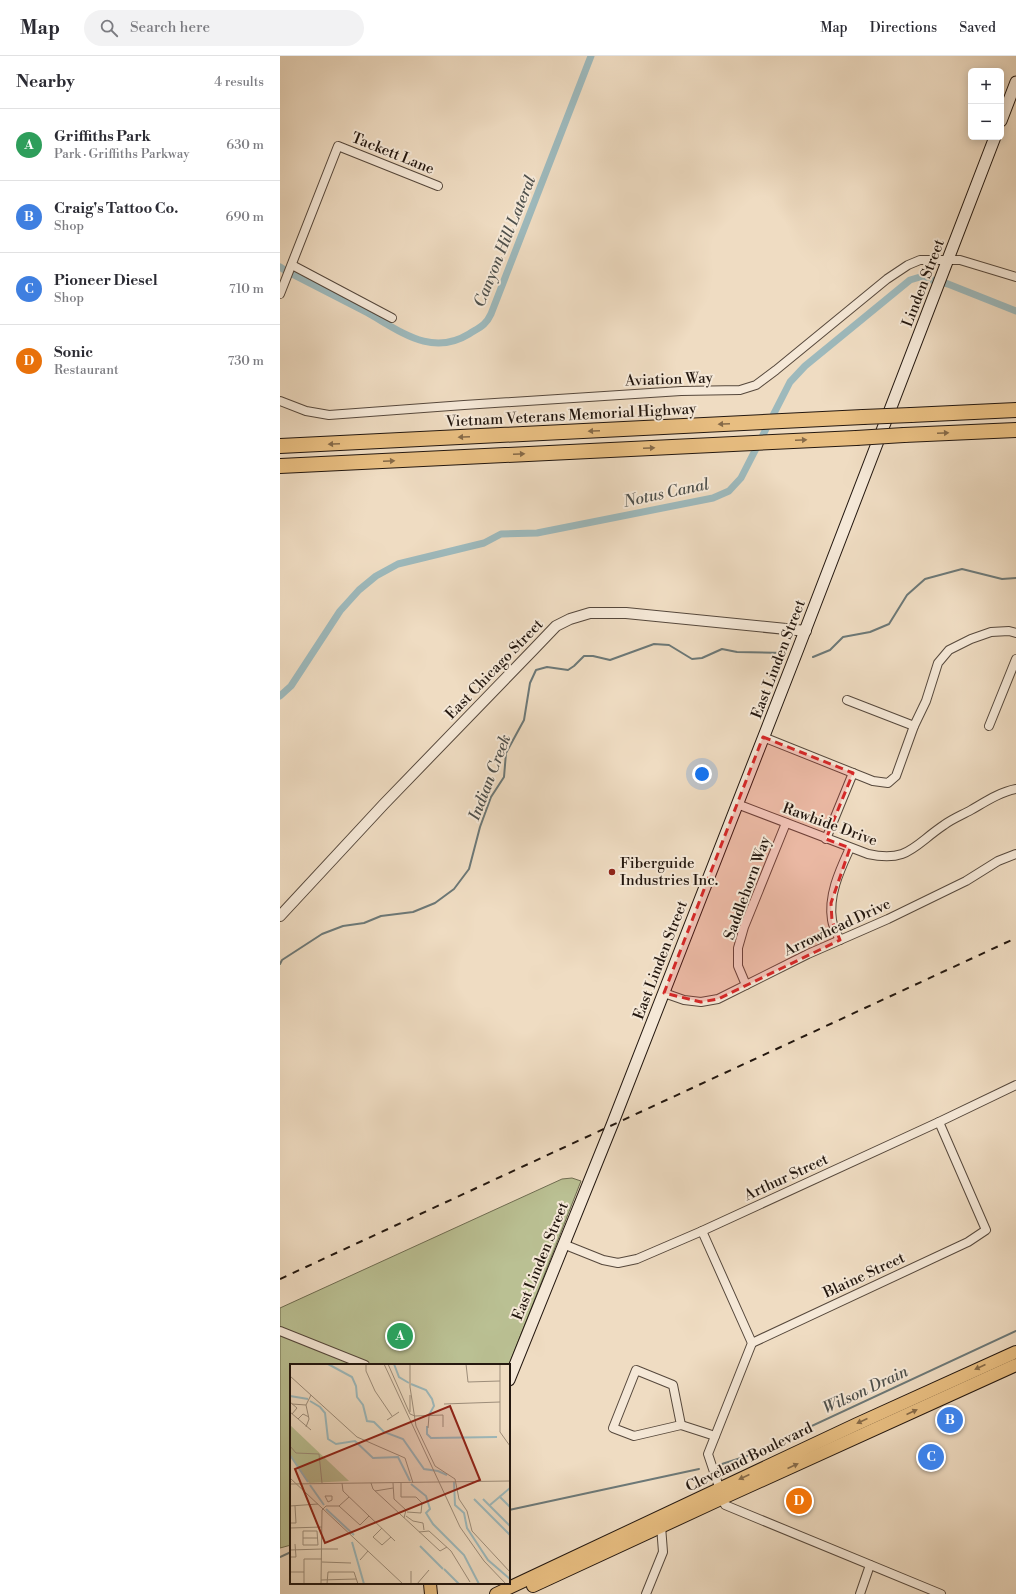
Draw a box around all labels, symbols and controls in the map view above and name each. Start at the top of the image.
search box [84,10,364,46]
text: Map [20,16,60,40]
icon: search [98,17,120,39]
text: Search here [130,18,210,37]
text: Map [820,19,848,37]
text: Directions [870,19,937,37]
text: Saved [959,19,996,37]
map controls [968,68,1004,140]
button: + [968,68,1004,104]
text: Nearby [16,71,75,93]
text: 4 results [214,74,264,90]
button: − [968,104,1004,140]
text: Griffiths Park [54,127,151,146]
street label: Tackett Lane [349,128,437,179]
text: A [24,137,34,153]
text: 630 m [226,137,264,153]
text: Park · Griffiths Parkway [54,146,190,162]
water label: Canyon Hill Lateral [469,172,541,310]
text: Craig's Tattoo Co. [54,199,178,218]
text: B [24,209,34,225]
text: 690 m [226,209,264,225]
text: Shop [54,218,84,234]
street label: Linden Street [898,236,949,330]
text: Pioneer Diesel [54,271,158,290]
text: C [24,281,34,297]
text: 710 m [229,281,264,297]
text: Shop [54,290,84,306]
text: Sonic [54,343,93,362]
text: D [24,353,34,369]
text: 730 m [228,353,264,369]
text: Restaurant [54,362,119,378]
street label: Aviation Way [624,368,714,391]
street label: Vietnam Veterans Memorial Highway [444,399,698,432]
one-way arrow [717,421,730,427]
one-way arrow [588,427,600,434]
one-way arrow [937,430,949,437]
one-way arrow [458,434,470,441]
one-way arrow [795,437,808,443]
one-way arrow [327,441,340,447]
one-way arrow [643,445,656,451]
one-way arrow [513,451,525,458]
one-way arrow [383,458,396,464]
water label: Notus Canal [621,474,712,512]
street label: East Linden Street [747,596,810,721]
street label: East Chicago Street [442,615,548,724]
water label: Indian Creek [464,731,515,824]
your location [692,764,712,784]
street label: Rawhide Drive [780,798,880,850]
street label: Saddlehorn Way [720,833,775,943]
place label: Fiberguide Industries Inc. [620,854,718,890]
marker: Fiberguide Industries Inc. [607,867,617,877]
street label: Arrowhead Drive [780,894,894,961]
street label: East Linden Street [629,897,692,1022]
street label: Arthur Street [740,1149,832,1206]
street label: East Linden Street [508,1199,573,1323]
street label: Blaine Street [819,1248,909,1303]
pin: A [387,1321,413,1351]
water label: Wilson Drain [820,1361,912,1418]
inset map [290,1364,510,1584]
one-way arrow [974,1365,986,1371]
pin: B [937,1405,963,1435]
one-way arrow [906,1409,918,1415]
street label: Cleveland Boulevard [683,1418,816,1496]
one-way arrow [856,1418,868,1425]
pin: C [918,1442,944,1472]
one-way arrow [788,1463,799,1469]
one-way arrow [739,1474,750,1480]
pin: D [786,1486,812,1516]

